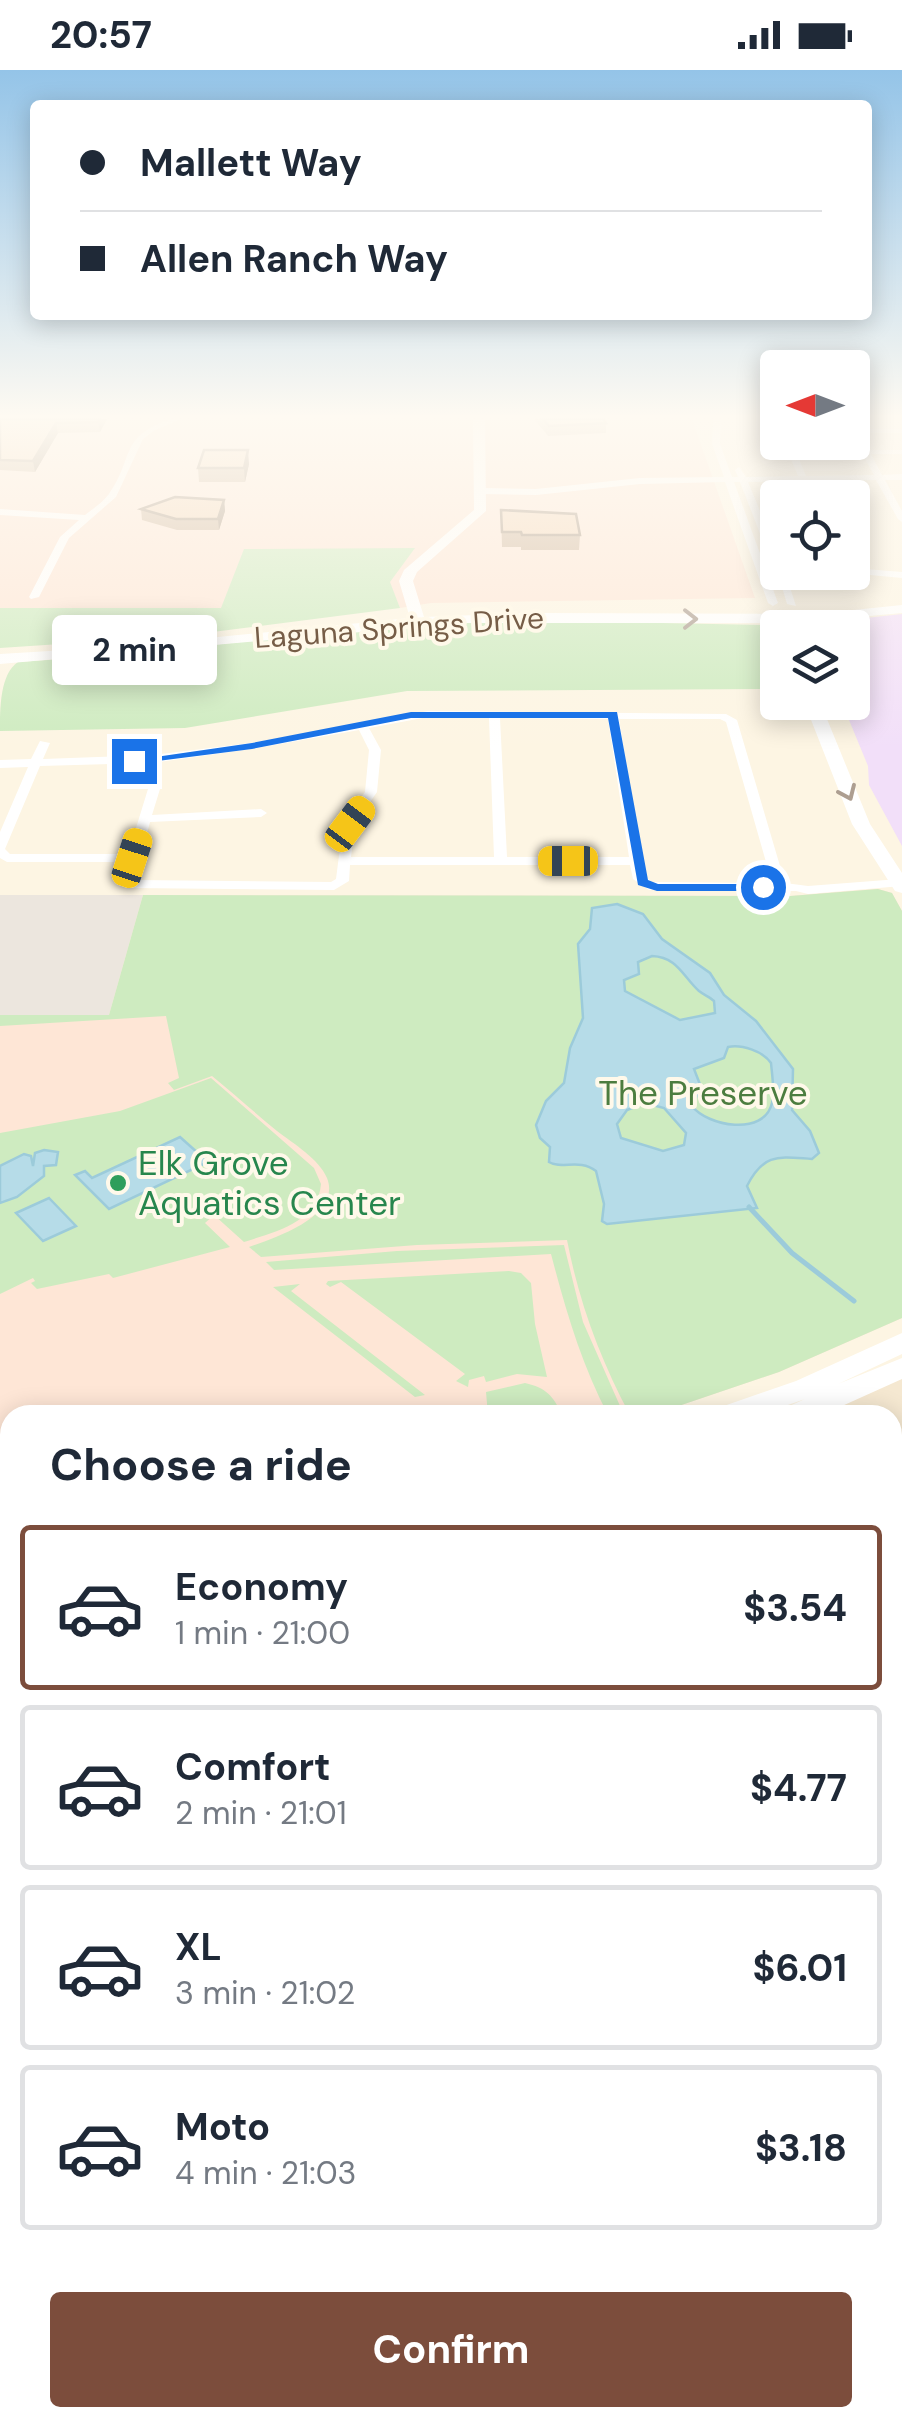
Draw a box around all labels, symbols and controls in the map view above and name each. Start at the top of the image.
text: 20:57 [50,10,152,60]
text: Mallett Way [140,138,362,188]
text: Allen Ranch Way [140,234,448,284]
north arrow [760,350,870,460]
map controls [760,350,870,720]
button: locate [760,480,870,590]
street label: Laguna Springs Drive [253,598,545,657]
one-way arrow [684,608,699,630]
button: layers [760,610,870,720]
callout: 2 min [52,616,216,686]
text: 2 min [92,629,177,671]
route end [112,739,157,784]
one-way arrow [836,783,856,801]
car [320,791,380,857]
car [108,825,156,891]
car [538,846,598,876]
route start [741,865,786,910]
park label: The Preserve [598,1070,808,1116]
place label: Elk Grove Aquatics Center [138,1140,401,1226]
marker: Elk Grove Aquatics Center [107,1172,129,1194]
text: Choose a ride [50,1435,352,1494]
text: Economy [175,1562,348,1612]
icon: car [55,1563,145,1653]
text: $3.54 [743,1583,847,1633]
text: 1 min · 21:00 [175,1612,350,1654]
text: Comfort [175,1742,331,1792]
icon: car [55,1743,145,1833]
text: $4.77 [750,1763,847,1813]
text: 2 min · 21:01 [175,1792,347,1834]
text: XL [175,1922,222,1972]
icon: car [55,1923,145,2013]
text: $6.01 [753,1943,847,1993]
text: 3 min · 21:02 [175,1972,355,2014]
text: Moto [175,2102,270,2152]
icon: car [55,2103,145,2193]
text: $3.18 [755,2123,847,2173]
text: 4 min · 21:03 [175,2152,357,2194]
button: Confirm [50,2292,852,2407]

